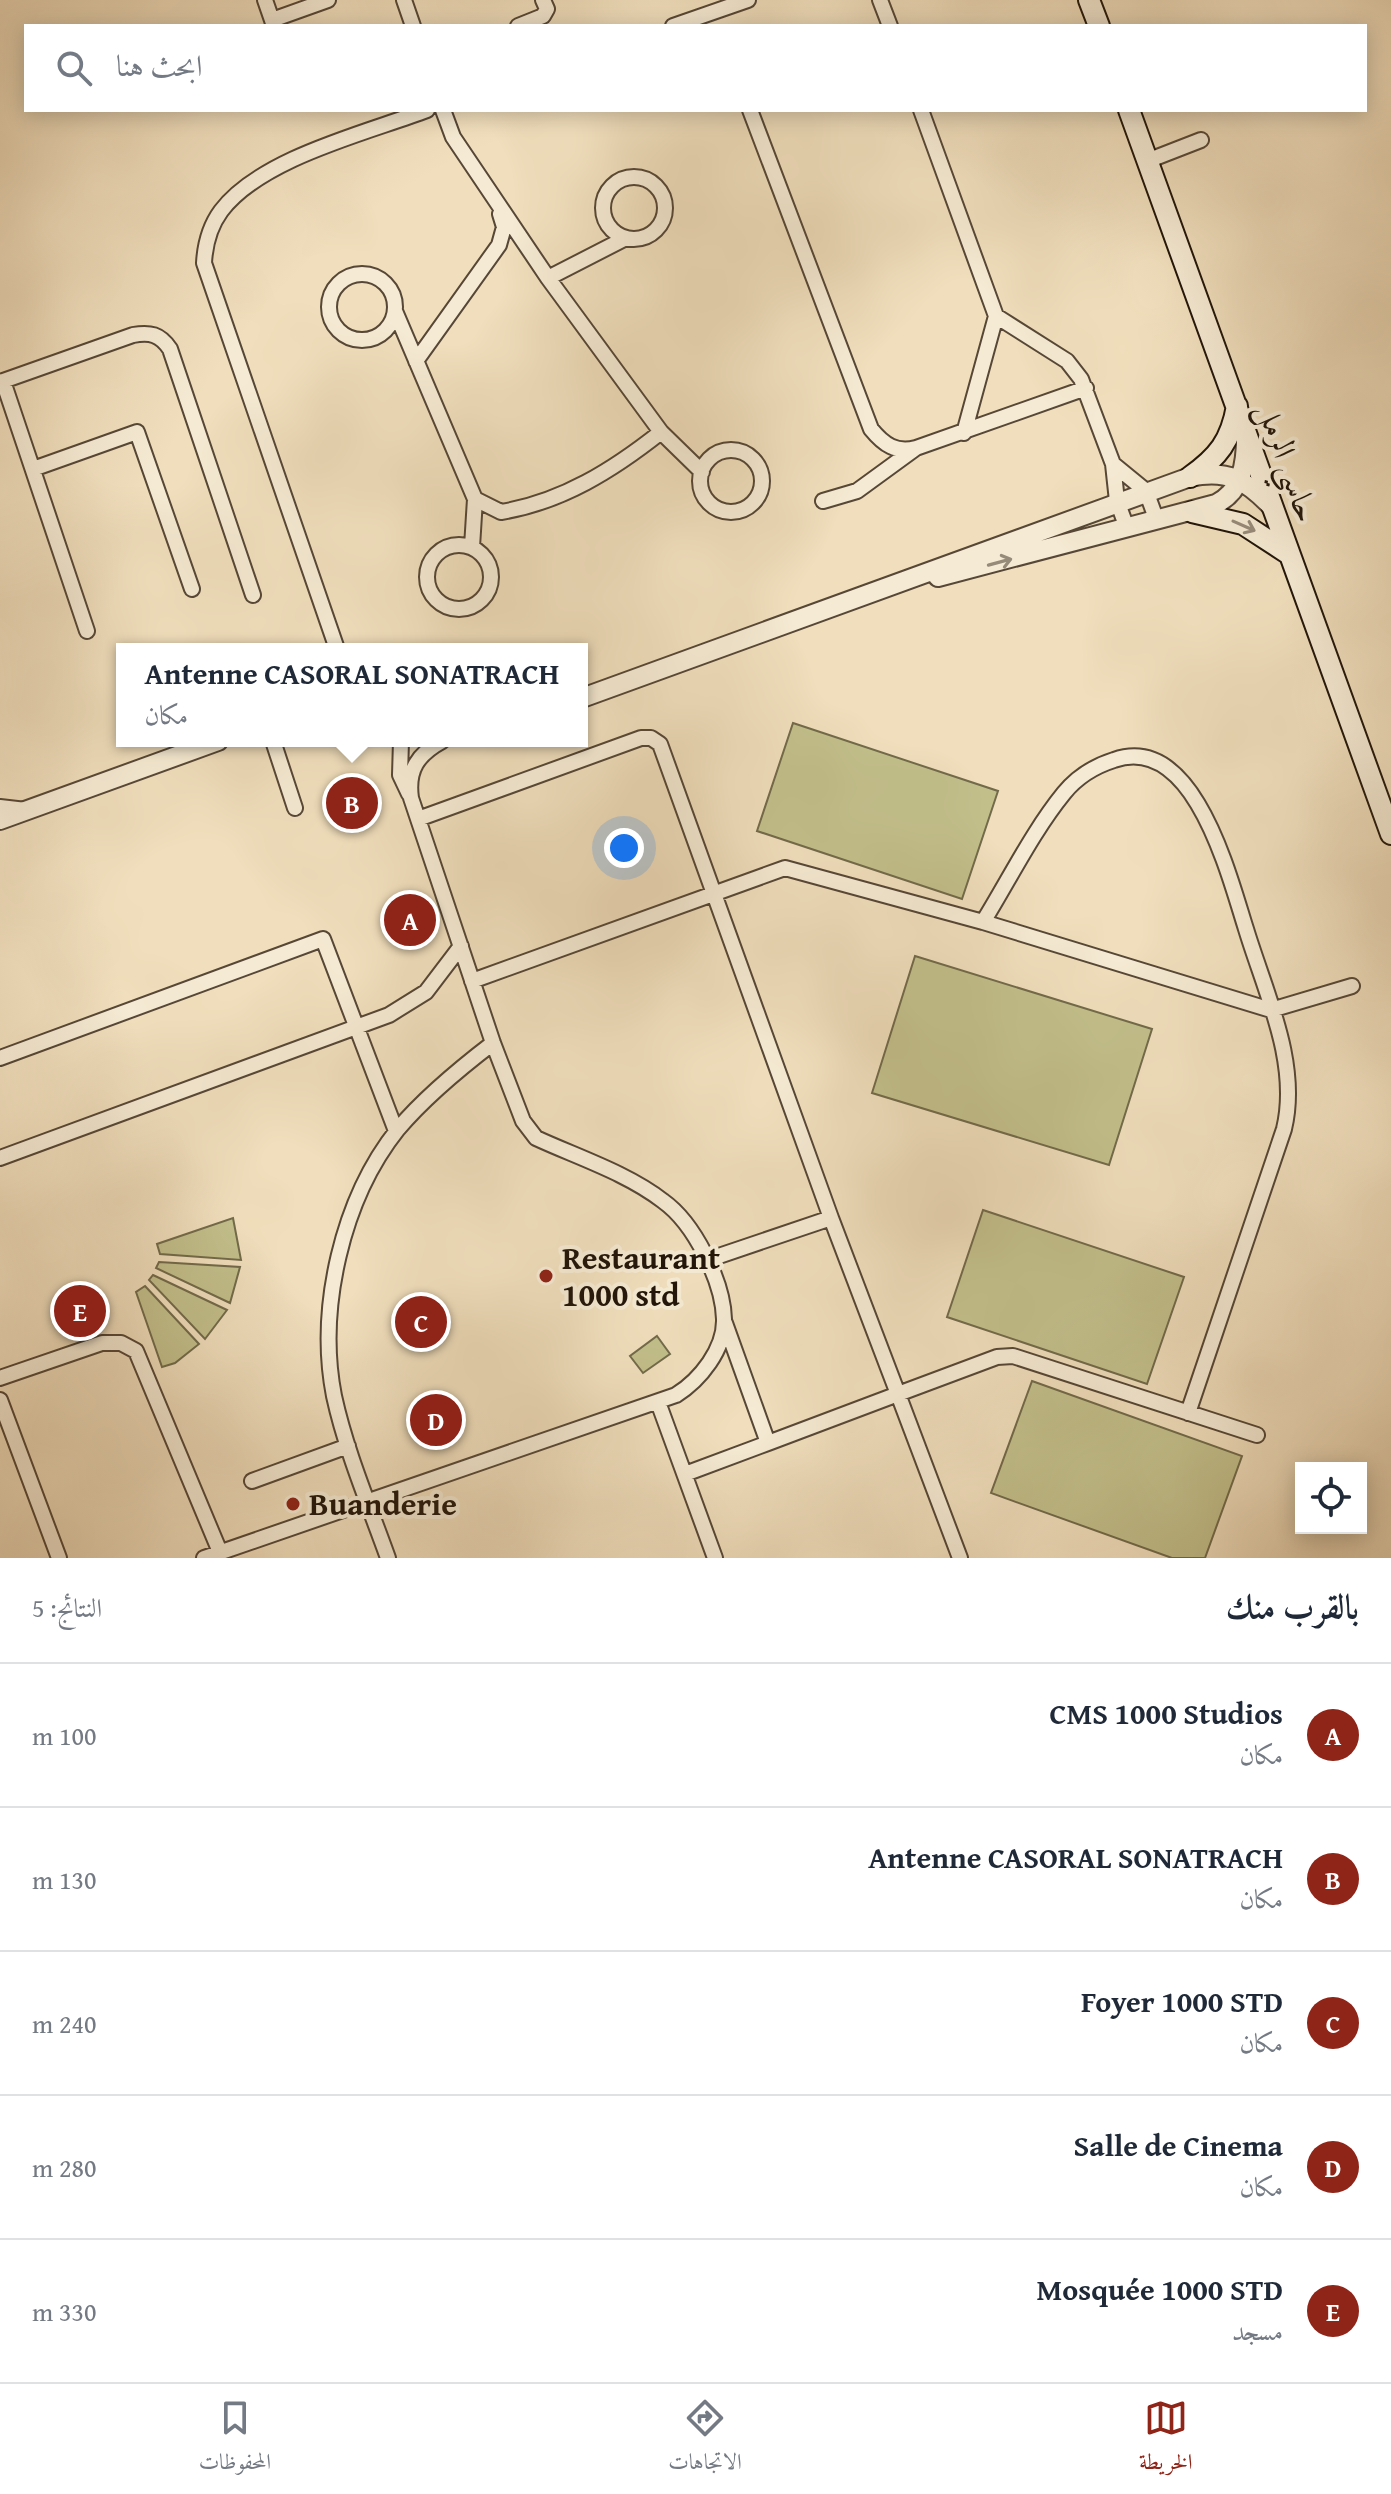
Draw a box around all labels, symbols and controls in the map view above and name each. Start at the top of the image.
search box [24,24,1367,112]
text: ابحث هنا [116,43,203,87]
icon: search [52,46,96,90]
street label: حاسي الرمل [1239,395,1332,531]
one-way arrow [1231,519,1256,534]
one-way arrow [986,554,1012,569]
popup [116,643,588,747]
text: Antenne CASORAL SONATRACH [145,651,559,695]
text: مكان [145,695,188,734]
pin: B [326,773,378,833]
your location [604,828,644,868]
pin: A [384,890,436,950]
place label: Restaurant 1000 std [562,1234,720,1318]
marker: Restaurant 1000 std [537,1267,555,1285]
pin: E [54,1281,106,1341]
pin: C [395,1292,447,1352]
pin: D [410,1390,462,1450]
map controls [1295,1462,1367,1534]
button: locate [1295,1462,1367,1534]
place label: Buanderie [309,1480,457,1527]
marker: Buanderie [284,1495,302,1513]
text: بالقرب منك [1226,1581,1359,1630]
text: النتائج: 5 [32,1588,102,1627]
text: CMS 1000 Studios [1049,1691,1283,1735]
text: 100 m [32,1716,97,1755]
text: A [1325,1716,1341,1755]
text: مكان [1239,1735,1283,1774]
text: Antenne CASORAL SONATRACH [868,1835,1283,1879]
text: 130 m [32,1860,97,1899]
text: B [1325,1860,1341,1899]
text: مكان [1239,1879,1283,1918]
text: Foyer 1000 STD [1081,1979,1283,2023]
text: 240 m [32,2004,97,2043]
text: C [1326,2004,1340,2043]
text: مكان [1239,2023,1283,2062]
text: Salle de Cinema [1074,2123,1283,2167]
text: 280 m [32,2148,97,2187]
text: D [1325,2148,1341,2187]
text: مكان [1239,2167,1283,2206]
text: Mosquée 1000 STD [1037,2267,1283,2311]
text: 330 m [32,2292,97,2331]
text: E [1326,2292,1340,2331]
text: مسجد [1232,2311,1283,2350]
tab: المحفوظات [199,2396,271,2483]
tab: الاتجاهات [668,2396,742,2483]
tab: الخريطة [1139,2396,1192,2483]

